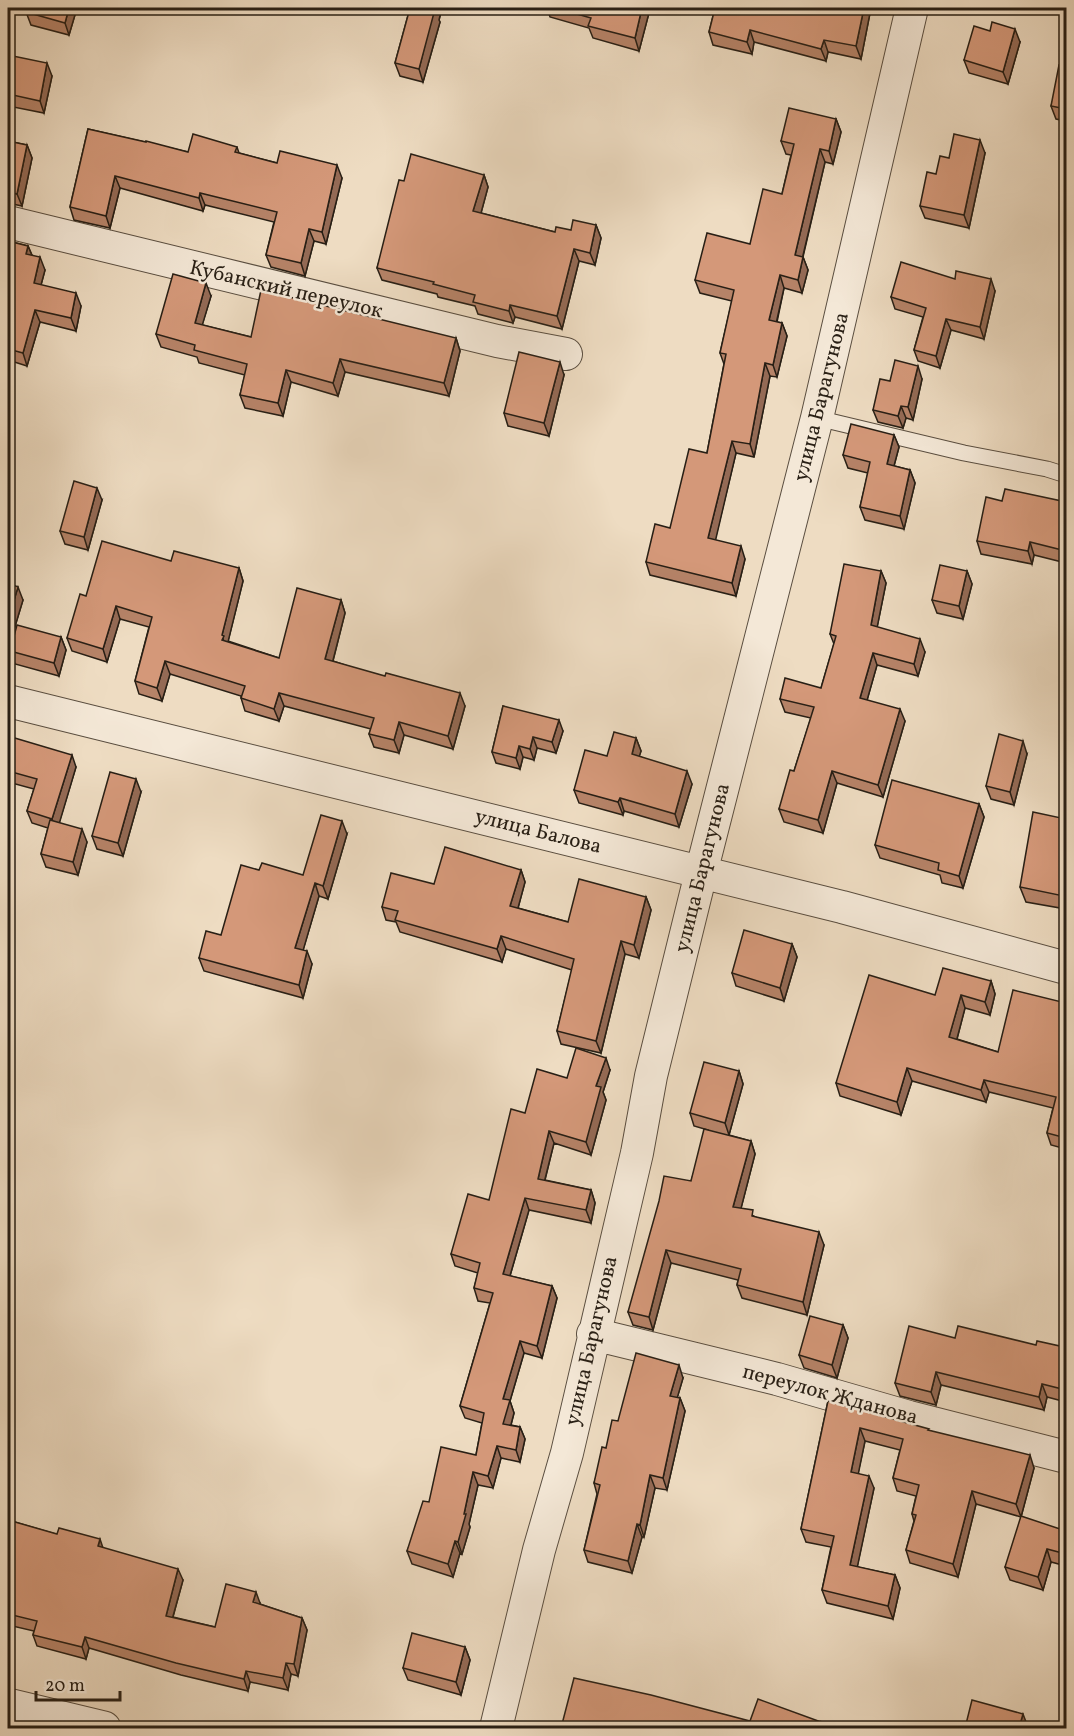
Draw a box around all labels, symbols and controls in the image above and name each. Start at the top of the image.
street label: Кубанский переулок [187,254,385,326]
street label: улица Барагунова [787,309,857,485]
street label: улица Барагунова [668,780,738,956]
street label: улица Балова [472,802,604,862]
street label: улица Барагунова [558,1253,626,1429]
street label: переулок Жданова [739,1358,921,1432]
scale bar [36,1664,120,1702]
text: 20 m [45,1674,85,1699]

